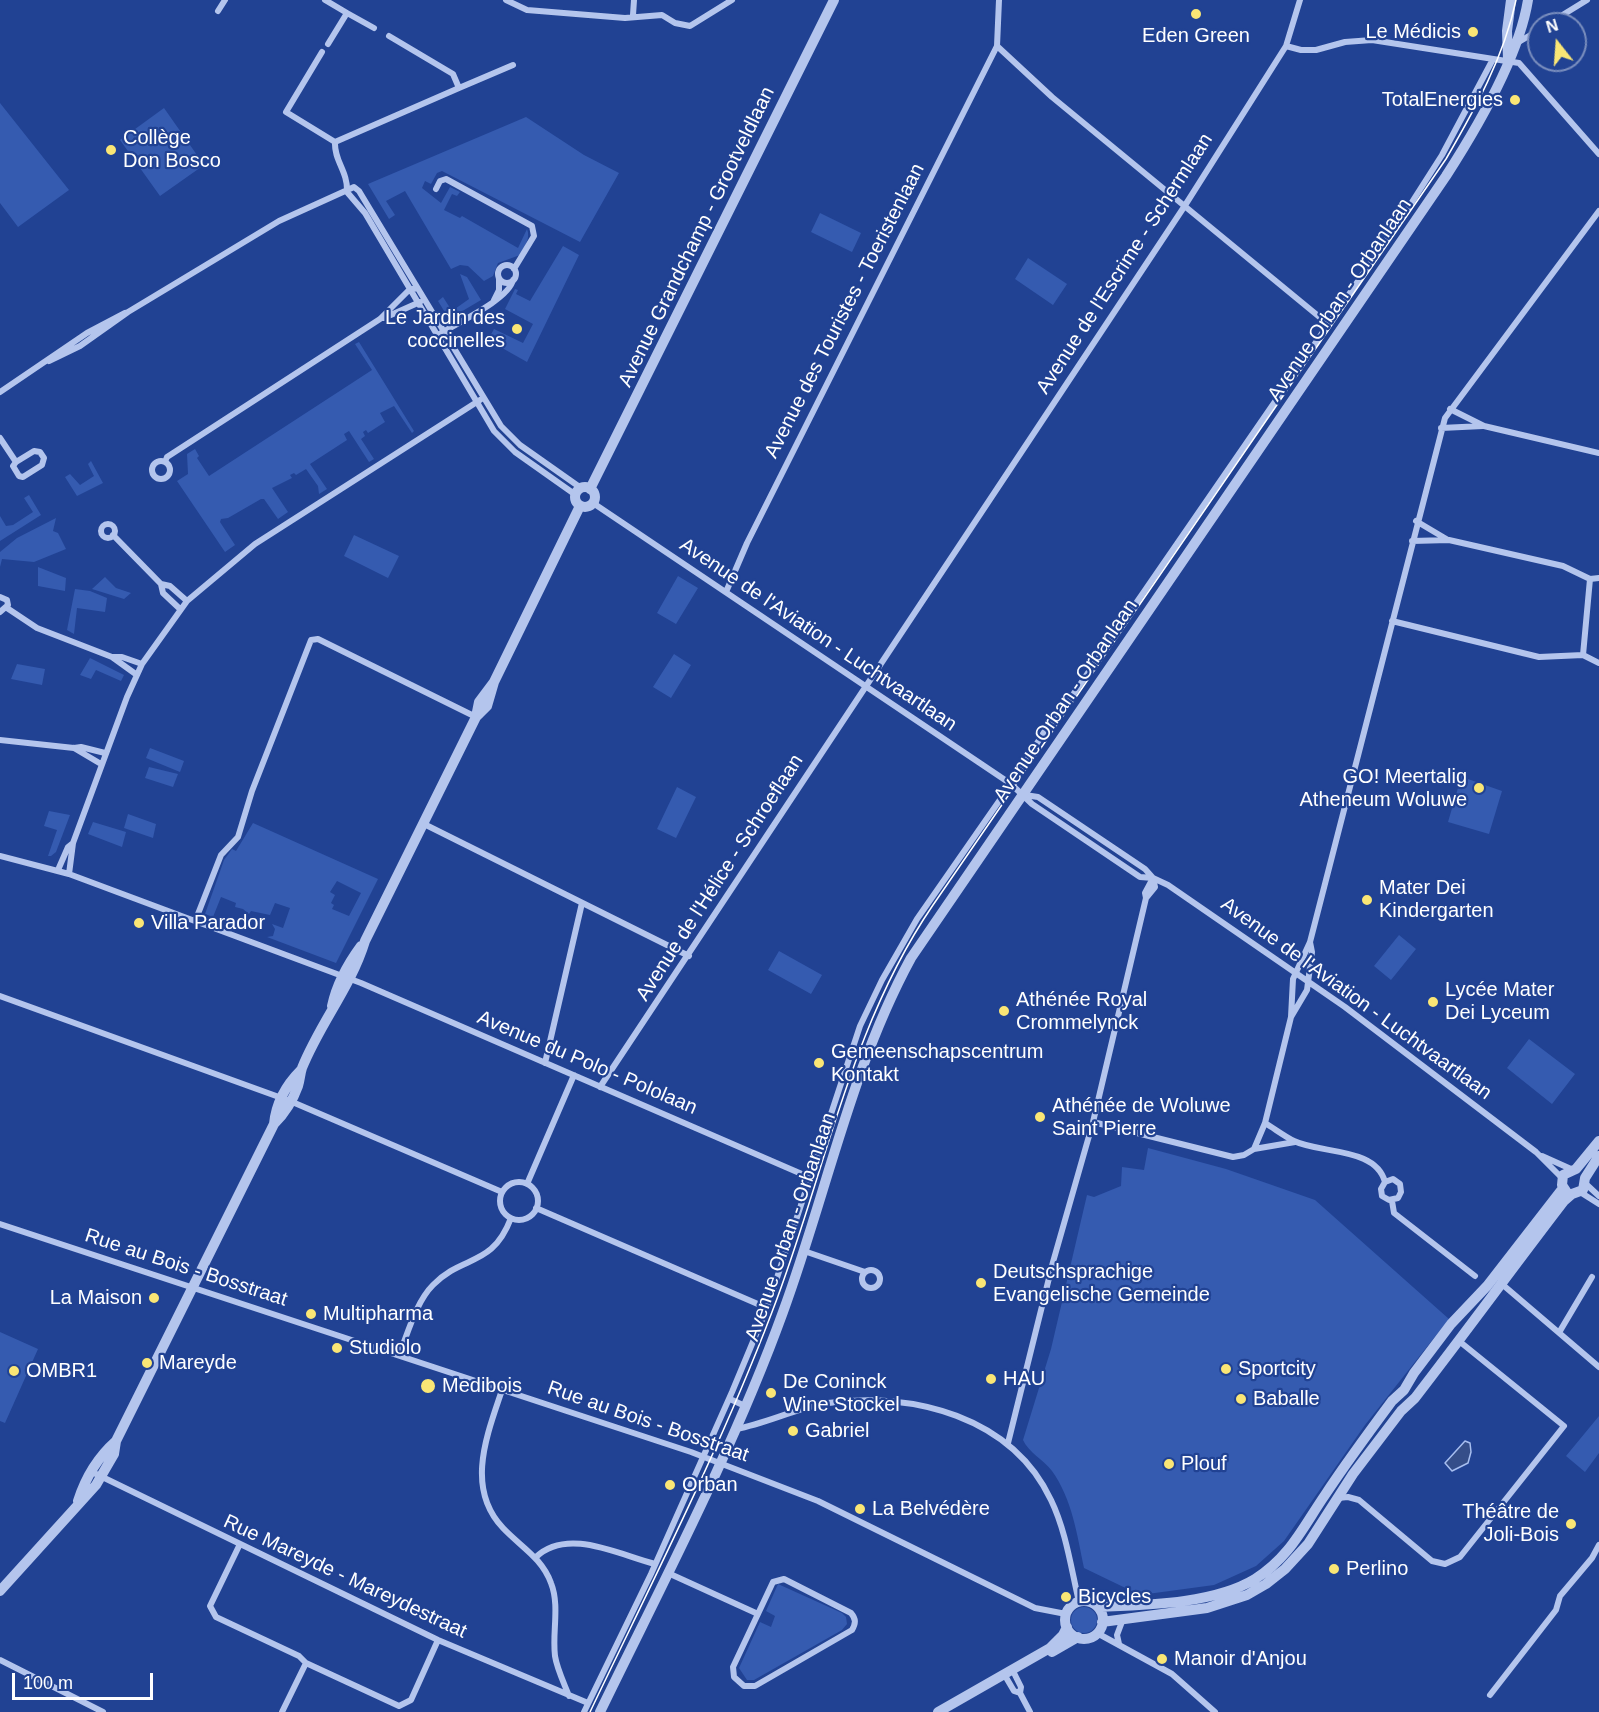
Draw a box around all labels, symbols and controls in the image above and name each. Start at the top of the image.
marker: Eden Green [1189,7,1203,21]
north arrow [1527,12,1587,72]
text: N [1544,16,1560,36]
place label: Le Médicis [1365,20,1461,44]
place label: Eden Green [1142,24,1250,48]
marker: Le Médicis [1466,25,1480,39]
street label: Avenue Grandchamp - Grootveldlaan [614,83,780,391]
place label: TotalEnergies [1382,88,1503,112]
marker: TotalEnergies [1508,93,1522,107]
place label: Collège Don Bosco [123,126,221,173]
street label: Avenue de l'Escrime - Schermlaan [1032,129,1218,399]
marker: Collège Don Bosco [104,143,118,157]
street label: Avenue des Touristes - Toeristenlaan [760,160,930,462]
street label: Avenue Orban - Orbanlaan [1263,194,1417,406]
place label: Le Jardin des coccinelles [385,306,505,353]
marker: Le Jardin des coccinelles [510,322,524,336]
street label: Avenue de l'Aviation - Luchtvaartlaan [675,533,961,737]
street label: Avenue Orban - Orbanlaan [989,595,1143,807]
street label: Avenue de l'Hélice - Schroeflaan [631,750,809,1006]
place label: GO! Meertalig Atheneum Woluwe [1300,765,1467,812]
marker: GO! Meertalig Atheneum Woluwe [1472,781,1486,795]
place label: Mater Dei Kindergarten [1379,876,1494,923]
street label: Avenue de l'Aviation - Luchtvaartlaan [1216,893,1496,1105]
marker: Mater Dei Kindergarten [1360,893,1374,907]
place label: Villa Parador [151,911,265,935]
marker: Villa Parador [132,916,146,930]
place label: Lycée Mater Dei Lyceum [1445,978,1554,1025]
place label: Athénée Royal Crommelynck [1016,988,1147,1035]
marker: Lycée Mater Dei Lyceum [1426,995,1440,1009]
marker: Athénée Royal Crommelynck [997,1004,1011,1018]
street label: Avenue du Polo - Pololaan [473,1006,701,1120]
place label: Gemeenschapscentrum Kontakt [831,1040,1043,1087]
marker: Gemeenschapscentrum Kontakt [812,1056,826,1070]
place label: Athénée de Woluwe Saint Pierre [1052,1094,1231,1141]
street label: Avenue Orban - Orbanlaan [741,1110,841,1344]
marker: Athénée de Woluwe Saint Pierre [1033,1110,1047,1124]
street label: Rue au Bois - Bosstraat [82,1224,290,1312]
place label: Deutschsprachige Evangelische Gemeinde [993,1260,1210,1307]
marker: Deutschsprachige Evangelische Gemeinde [974,1276,988,1290]
place label: La Maison [50,1286,142,1310]
marker: La Maison [147,1291,161,1305]
place label: Multipharma [323,1302,433,1326]
marker: Multipharma [304,1307,318,1321]
place label: Studiolo [349,1336,421,1360]
marker: Studiolo [330,1341,344,1355]
place label: Mareyde [159,1351,237,1375]
marker: Mareyde [140,1356,154,1370]
place label: Sportcity [1238,1357,1316,1381]
place label: OMBR1 [26,1359,97,1383]
marker: Sportcity [1219,1362,1233,1376]
marker: OMBR1 [7,1364,21,1378]
place label: HAU [1003,1367,1045,1391]
place label: De Coninck Wine Stockel [783,1370,900,1417]
marker: HAU [984,1372,998,1386]
place label: Medibois [442,1374,522,1398]
street label: Rue au Bois - Bosstraat [544,1376,752,1468]
marker: Medibois [419,1377,437,1395]
marker: De Coninck Wine Stockel [764,1386,778,1400]
place label: Baballe [1253,1387,1320,1411]
marker: Baballe [1234,1392,1248,1406]
place label: Gabriel [805,1419,869,1443]
marker: Gabriel [786,1424,800,1438]
place label: Plouf [1181,1452,1227,1476]
marker: Plouf [1162,1457,1176,1471]
place label: Orban [682,1473,738,1497]
marker: Orban [663,1478,677,1492]
place label: La Belvédère [872,1497,990,1521]
place label: Théâtre de Joli-Bois [1462,1500,1559,1547]
marker: La Belvédère [853,1502,867,1516]
street label: Rue Mareyde - Mareydestraat [220,1510,470,1644]
marker: Théâtre de Joli-Bois [1564,1517,1578,1531]
place label: Perlino [1346,1557,1408,1581]
marker: Perlino [1327,1562,1341,1576]
place label: Bicycles [1078,1585,1151,1609]
marker: Bicycles [1059,1590,1073,1604]
place label: Manoir d'Anjou [1174,1647,1307,1671]
marker: Manoir d'Anjou [1155,1652,1169,1666]
scale bar [15,1661,156,1699]
text: 100 m [23,1673,73,1693]

